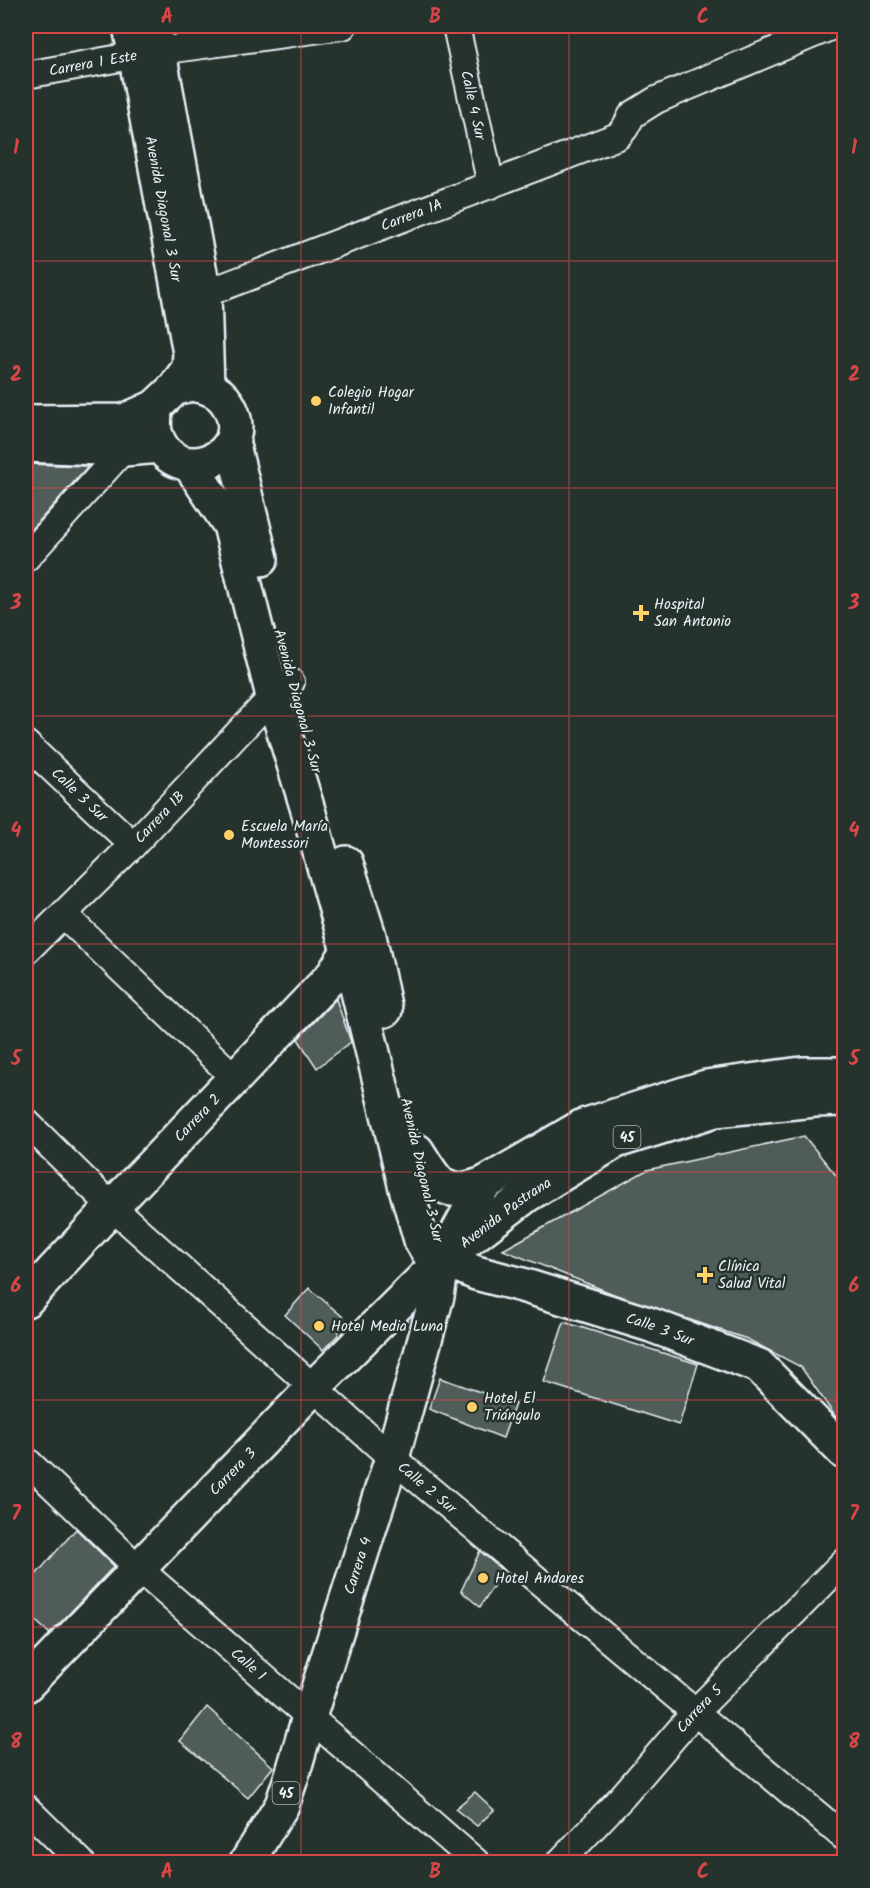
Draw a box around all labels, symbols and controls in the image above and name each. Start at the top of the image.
text: A [161,2,173,34]
text: B [429,2,441,34]
text: C [697,2,709,34]
street label: Carrera 1 Este [47,44,139,84]
street label: Calle 4 Sur [453,68,492,143]
text: 1 [13,133,19,165]
text: 1 [851,133,857,165]
street label: Avenida Diagonal 3 Sur [137,134,188,285]
street label: Carrera 1A [377,193,446,239]
text: 2 [10,360,22,392]
text: 2 [848,360,860,392]
place label: Colegio Hogar Infantil [328,381,415,422]
marker: Colegio Hogar Infantil [309,394,323,408]
text: 3 [10,588,22,620]
text: 3 [848,588,860,620]
place label: Hospital San Antonio [654,593,731,634]
marker: Hospital San Antonio [632,604,650,622]
street label: Avenida Diagonal 3 Sur [266,627,328,777]
street label: Calle 3 Sur [45,762,114,829]
street label: Carrera 1B [129,786,191,850]
place label: Escuela María Montessori [241,815,328,856]
text: 4 [11,816,22,848]
text: 4 [849,816,860,848]
marker: Escuela María Montessori [222,828,236,842]
text: 5 [10,1044,23,1076]
text: 5 [848,1044,861,1076]
street label: Carrera 2 [169,1089,227,1148]
street label: Avenida Diagonal 3 Sur [393,1095,450,1246]
road number: 45 [614,1126,640,1148]
street label: Avenida Pastrana [455,1172,557,1255]
place label: Clínica Salud Vital [718,1255,786,1296]
marker: Clínica Salud Vital [696,1266,714,1284]
text: 6 [11,1271,22,1303]
text: 6 [849,1271,860,1303]
street label: Calle 3 Sur [623,1307,698,1354]
place label: Hotel Media Luna [331,1315,443,1339]
marker: Hotel Media Luna [312,1319,326,1333]
place label: Hotel El Triángulo [484,1387,541,1428]
marker: Hotel El Triángulo [465,1400,479,1414]
street label: Carrera 3 [204,1442,263,1502]
street label: Calle 2 Sur [392,1456,462,1521]
text: 7 [11,1499,21,1531]
text: 7 [849,1499,859,1531]
street label: Carrera 4 [338,1534,379,1598]
place label: Hotel Andares [495,1567,584,1591]
marker: Hotel Andares [476,1571,490,1585]
street label: Calle 1 [224,1642,271,1688]
street label: Carrera 5 [671,1679,729,1739]
text: 8 [10,1727,22,1759]
text: 8 [848,1727,860,1759]
road number: 45 [272,1782,300,1804]
text: A [161,1857,173,1888]
text: B [429,1857,441,1888]
text: C [697,1857,709,1888]

